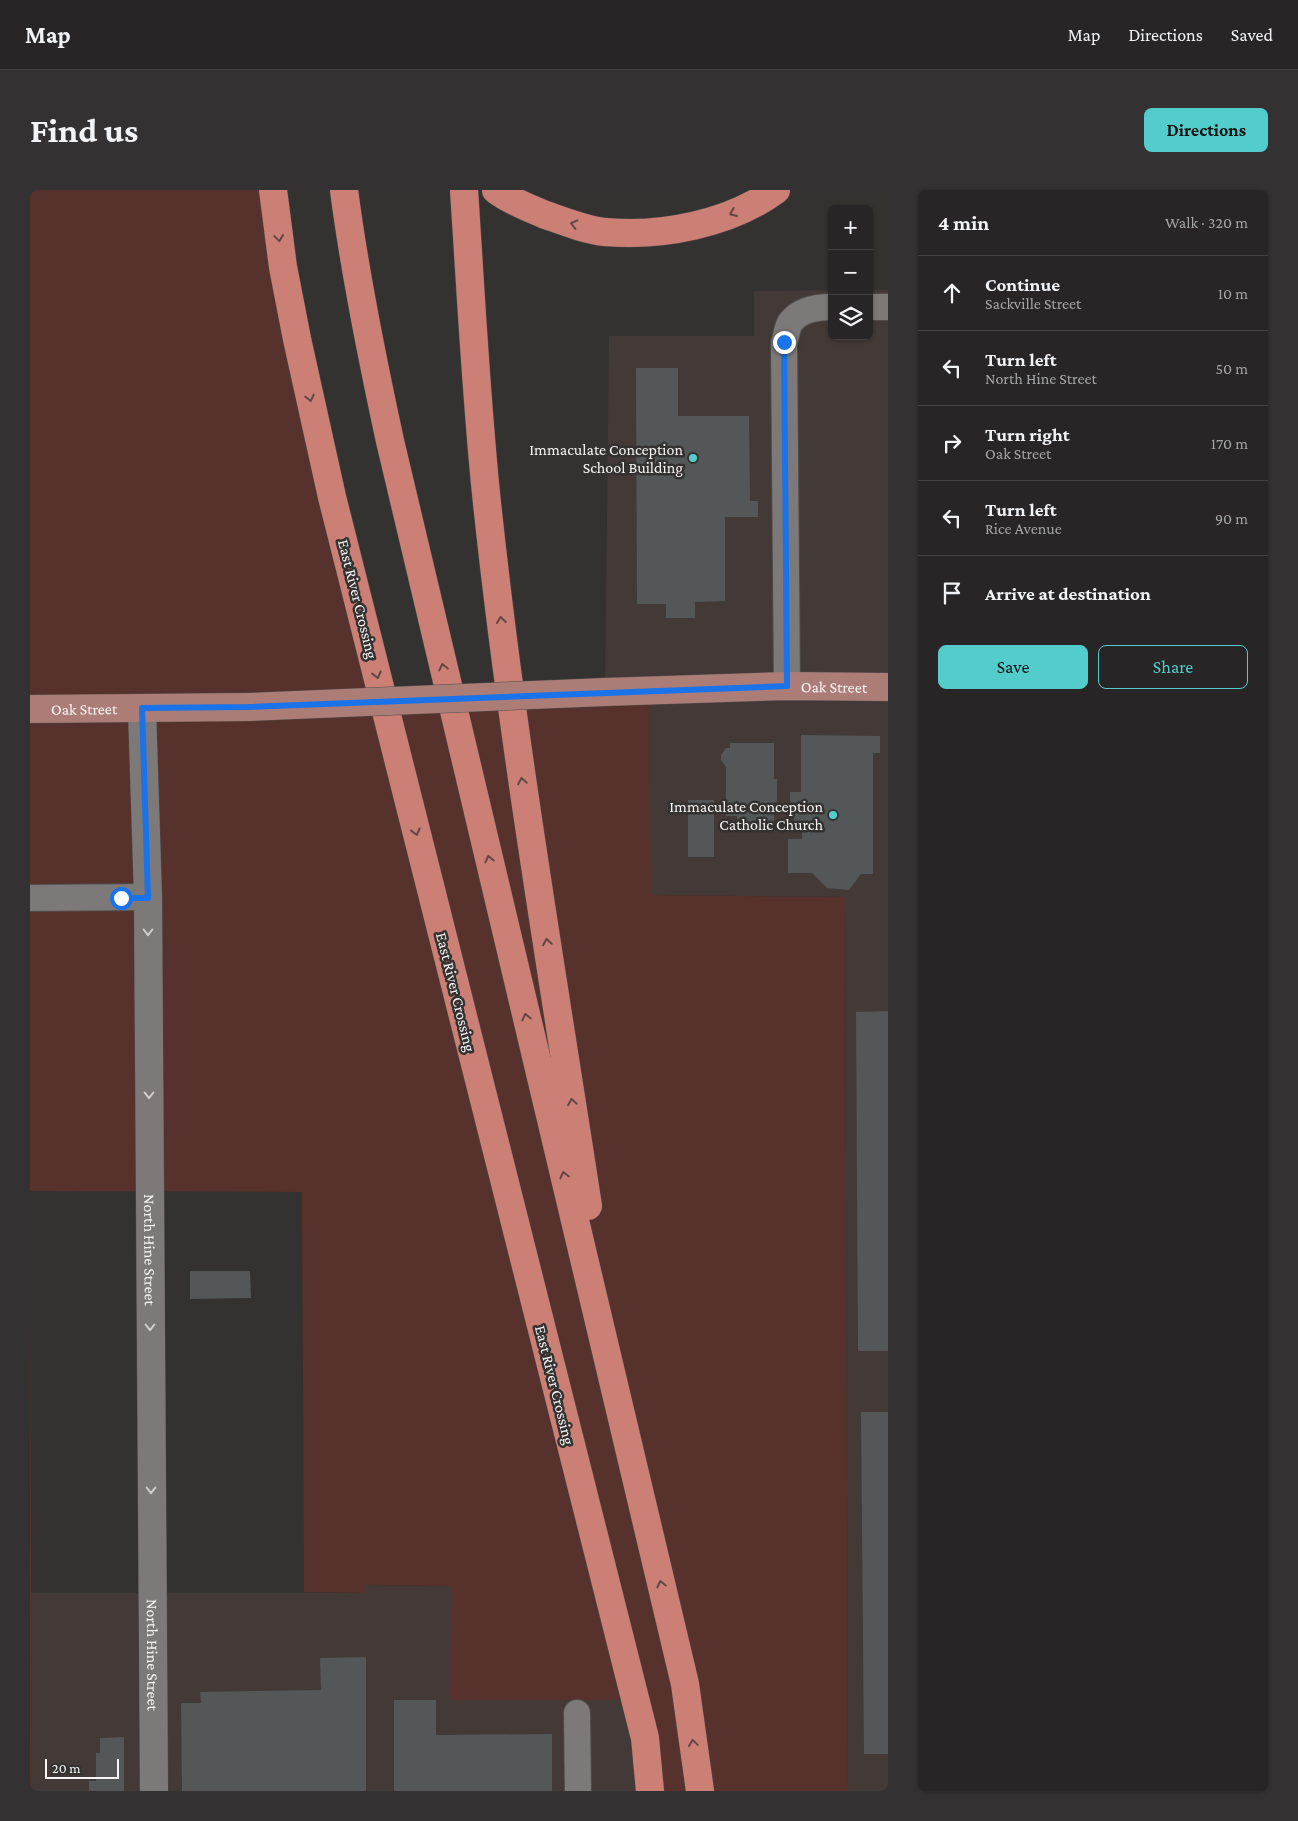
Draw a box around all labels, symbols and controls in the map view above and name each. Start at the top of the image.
text: Map [25,21,71,48]
text: Map [1068,25,1100,45]
text: Directions [1128,25,1203,45]
text: Saved [1231,25,1273,45]
button: Directions [1144,108,1268,152]
text: Find us [30,111,138,150]
map controls [828,205,873,340]
button: + [828,205,873,250]
one-way arrow [729,207,738,217]
text: 4 min [938,211,989,235]
text: Walk · 320 m [1165,214,1248,231]
one-way arrow [569,219,578,230]
one-way arrow [273,235,284,243]
button: − [828,250,873,295]
text: Continue [985,274,1060,295]
icon: ahead [938,279,966,307]
text: 10 m [1218,285,1248,302]
button: layers [828,295,873,340]
text: Sackville Street [985,295,1081,312]
route end [773,331,796,354]
text: Turn left [985,349,1057,370]
icon: left [938,354,966,382]
text: 50 m [1216,360,1248,377]
text: North Hine Street [985,370,1097,387]
one-way arrow [304,393,315,402]
text: Turn right [985,424,1070,445]
icon: right [938,429,966,457]
text: 170 m [1211,435,1248,452]
place label: Immaculate Conception School Building [529,441,683,477]
text: Oak Street [985,445,1051,462]
marker: Immaculate Conception School Building [687,452,699,464]
text: Turn left [985,499,1057,520]
icon: left [938,504,966,532]
text: 90 m [1215,510,1248,527]
text: Rice Avenue [985,520,1062,537]
street label: East River Crossing [334,538,381,661]
icon: arrive [938,579,966,607]
text: Arrive at destination [985,583,1151,604]
one-way arrow [496,616,507,624]
button: Save [938,645,1088,689]
button: Share [1098,645,1248,689]
one-way arrow [438,662,449,671]
one-way arrow [371,670,382,679]
street label: Oak Street [801,678,868,695]
street label: Oak Street [51,700,118,717]
one-way arrow [517,777,527,786]
place label: Immaculate Conception Catholic Church [669,798,823,833]
marker: Immaculate Conception Catholic Church [827,809,839,821]
one-way arrow [410,828,421,837]
one-way arrow [484,855,495,864]
route start [110,887,133,910]
one-way arrow [143,928,153,936]
street label: East River Crossing [432,931,479,1054]
one-way arrow [542,938,553,946]
one-way arrow [521,1013,532,1022]
one-way arrow [144,1091,154,1099]
one-way arrow [567,1098,578,1106]
one-way arrow [559,1171,570,1180]
street label: North Hine Street [141,1194,159,1307]
one-way arrow [145,1324,155,1331]
street label: East River Crossing [531,1324,578,1447]
one-way arrow [146,1486,156,1494]
one-way arrow [656,1579,667,1588]
street label: North Hine Street [144,1599,162,1712]
one-way arrow [689,1738,699,1747]
scale bar [45,1756,119,1779]
text: 20 m [52,1760,80,1776]

